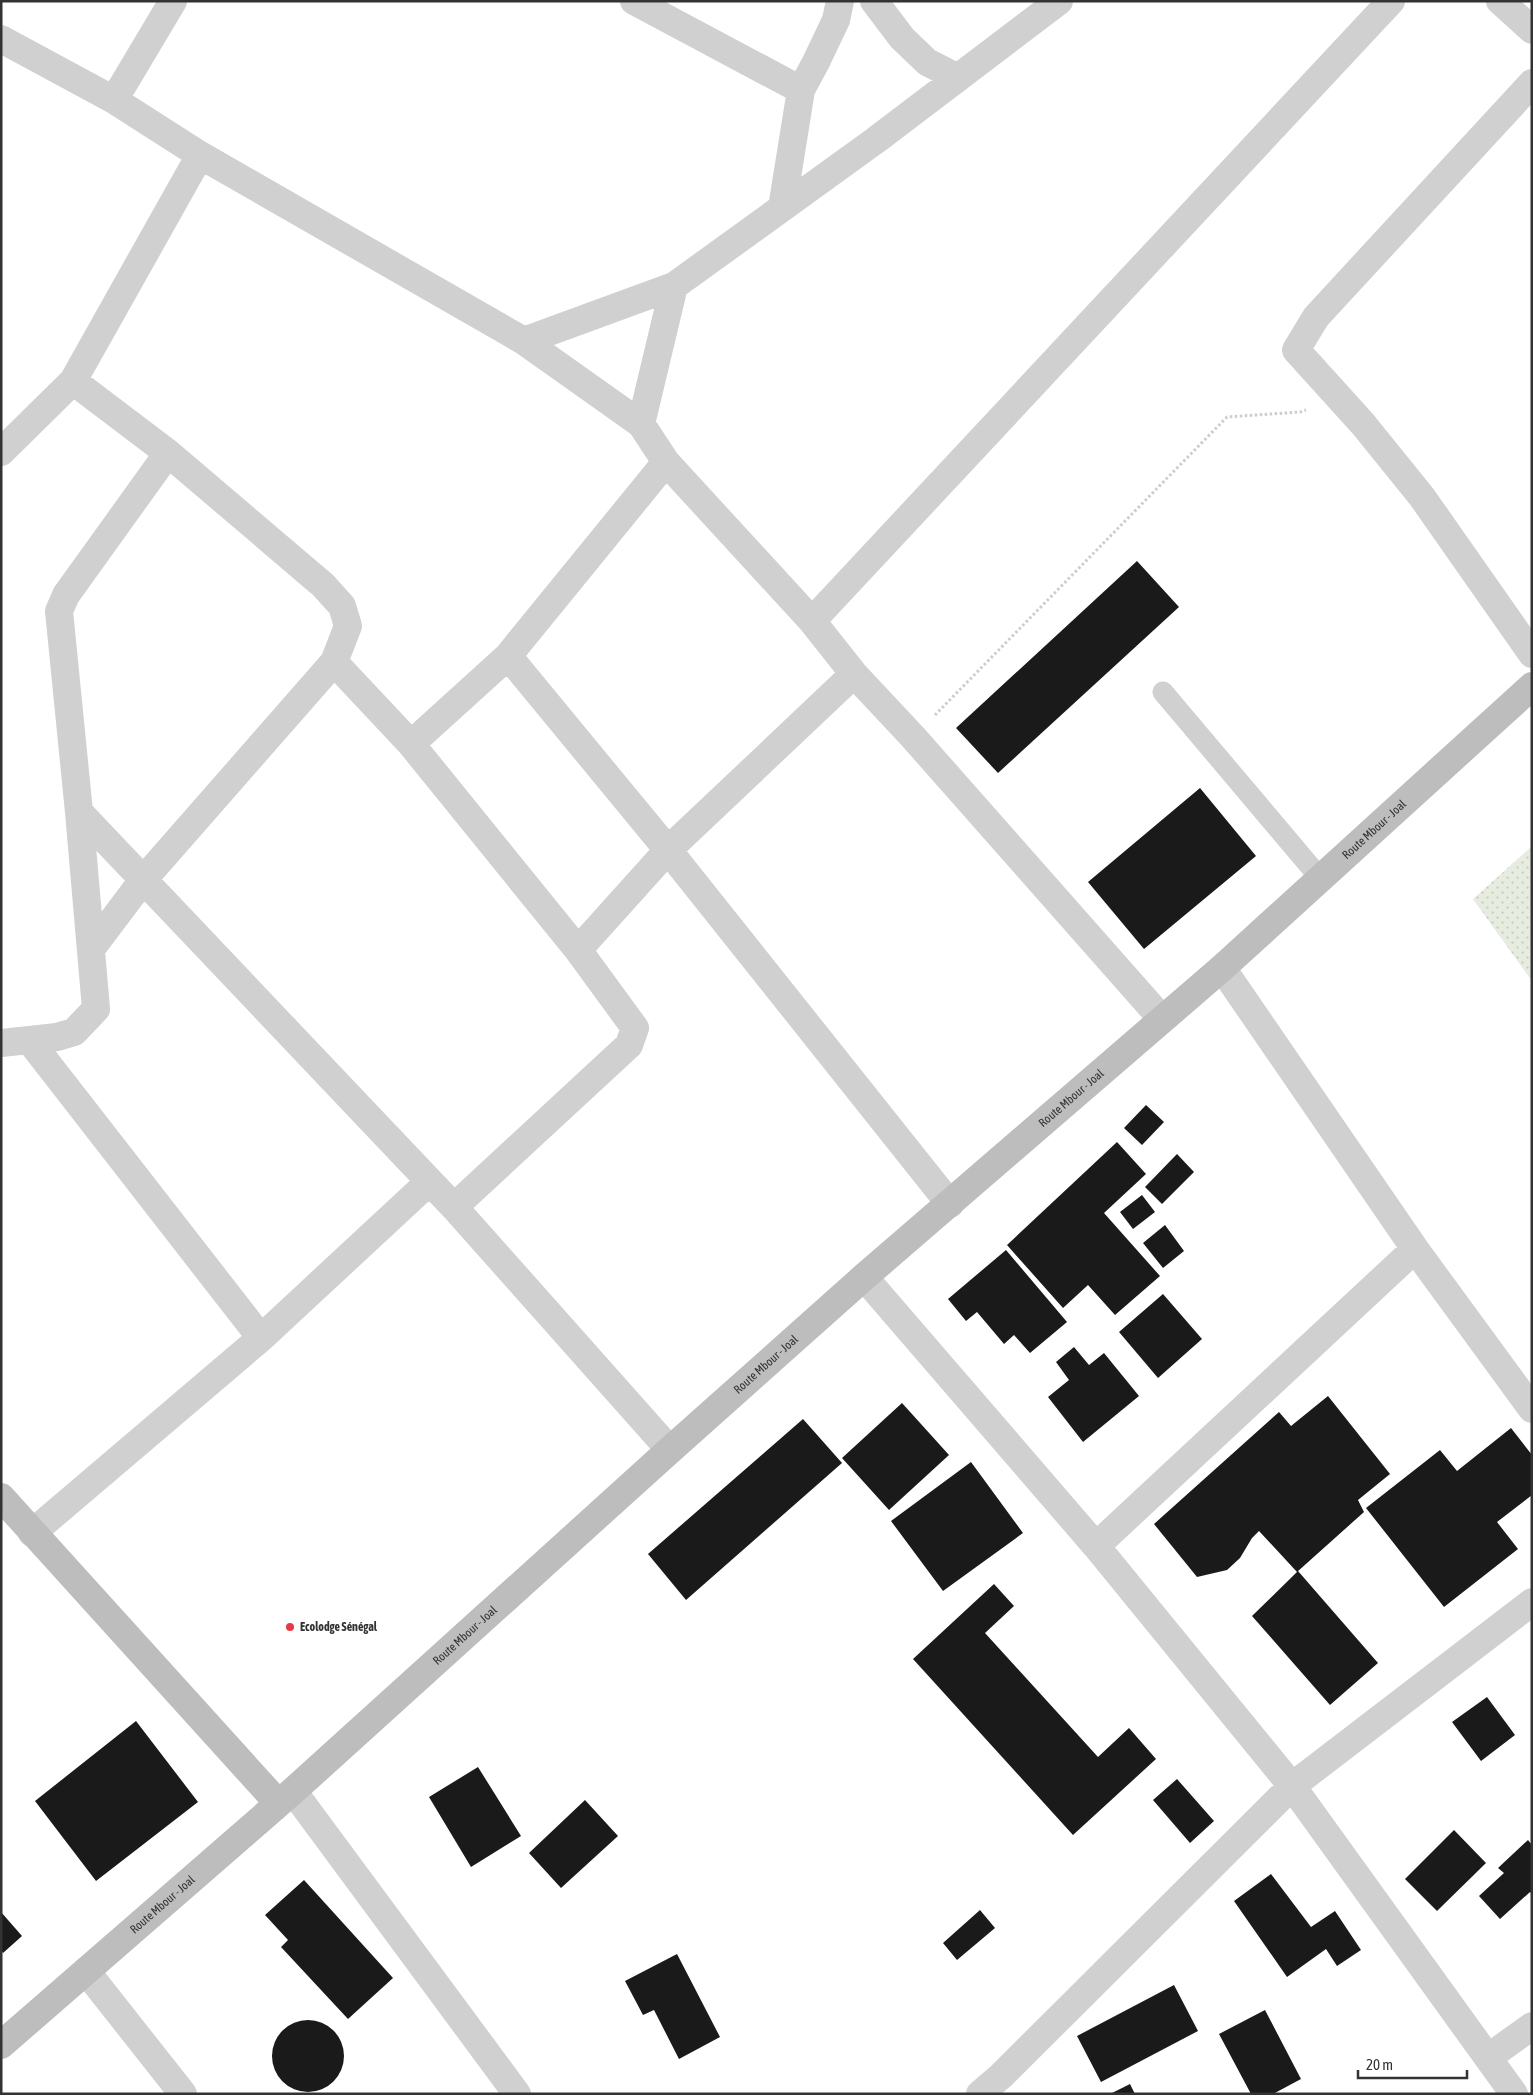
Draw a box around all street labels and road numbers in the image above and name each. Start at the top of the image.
street label: Route Mbour - Joal [1339,796,1410,862]
street label: Route Mbour - Joal [1036,1066,1107,1130]
street label: Route Mbour - Joal [731,1332,802,1397]
street label: Route Mbour - Joal [430,1602,500,1668]
street label: Route Mbour - Joal [127,1872,198,1936]

